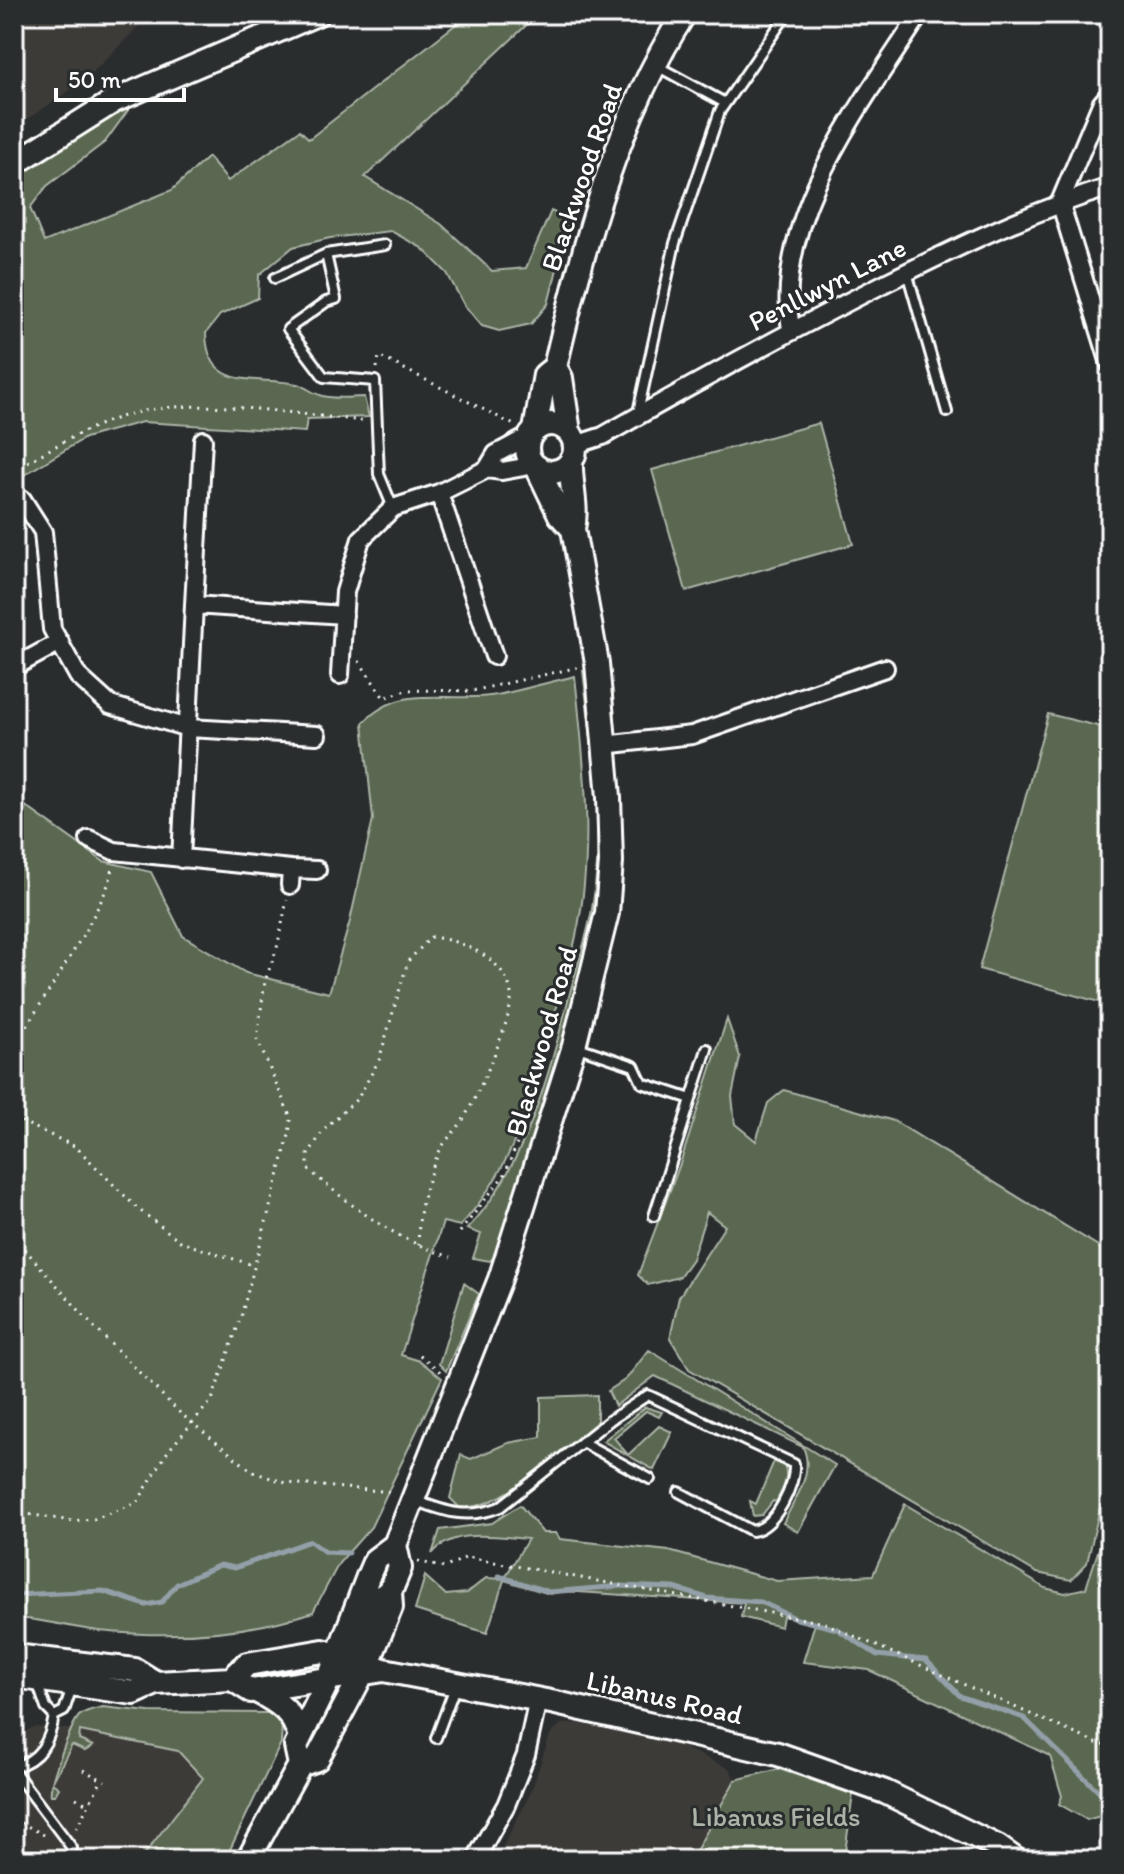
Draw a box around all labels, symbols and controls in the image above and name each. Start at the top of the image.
scale bar [56,52,184,102]
text: 50 m [68,65,121,94]
street label: Blackwood Road [533,78,629,276]
street label: Penllwyn Lane [742,230,912,338]
street label: Blackwood Road [498,942,584,1140]
street label: Libanus Road [584,1663,747,1732]
park label: Libanus Fields [691,1799,861,1833]

